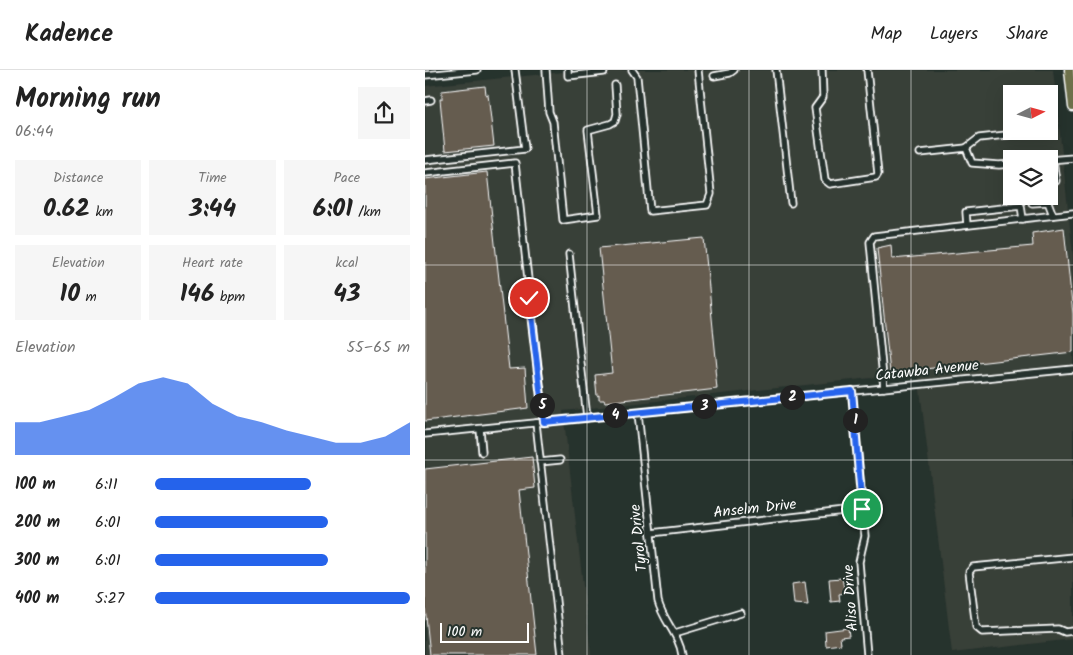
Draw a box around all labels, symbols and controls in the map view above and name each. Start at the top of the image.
text: Kadence [25,15,113,54]
text: Map [871,20,902,49]
text: Layers [930,20,978,49]
text: Share [1006,20,1048,49]
text: Morning run [15,77,161,122]
north arrow [1003,85,1057,140]
map controls [1003,85,1058,205]
button: share [358,87,410,139]
text: 06:44 [15,119,53,144]
button: layers [1003,150,1058,205]
text: Distance [53,167,103,189]
text: Time [198,167,227,189]
text: Pace [333,167,360,189]
text: 0.62 [43,189,90,229]
text: 3:44 [189,189,236,229]
text: 6:01 [313,189,353,229]
text: km [90,201,113,223]
text: /km [353,201,381,223]
text: Elevation [52,252,105,274]
text: Heart rate [182,252,243,274]
text: kcal [335,252,358,274]
text: 10 [60,274,80,314]
text: 146 [180,274,214,314]
text: 43 [333,274,360,314]
pin [508,277,550,319]
icon: check [515,284,543,312]
text: m [80,286,97,308]
text: bpm [214,286,245,308]
text: Elevation [15,335,76,360]
text: 55–65 m [346,335,410,360]
street label: Catawba Avenue [874,354,980,388]
pin: 2 [779,384,805,410]
text: 2 [788,386,797,408]
pin: 5 [529,392,555,418]
text: 5 [539,394,546,416]
pin: 3 [691,394,717,418]
text: 3 [701,395,708,417]
pin: 4 [603,402,627,428]
text: 4 [612,404,619,426]
pin: 1 [843,408,867,432]
text: 1 [853,409,858,431]
text: 100 m [15,472,56,497]
text: 6:11 [95,472,118,497]
pin [841,488,883,530]
street label: Anselm Drive [712,493,798,525]
icon: arrive [848,495,876,523]
street label: Tyrol Drive [623,503,654,573]
text: 200 m [15,510,60,535]
text: 6:01 [95,510,121,535]
text: 300 m [15,548,59,573]
text: 6:01 [95,548,121,573]
street label: Aliso Drive [837,564,865,632]
text: 400 m [15,586,59,611]
text: 5:27 [95,586,124,611]
scale bar [440,620,529,643]
text: 100 m [447,621,482,643]

